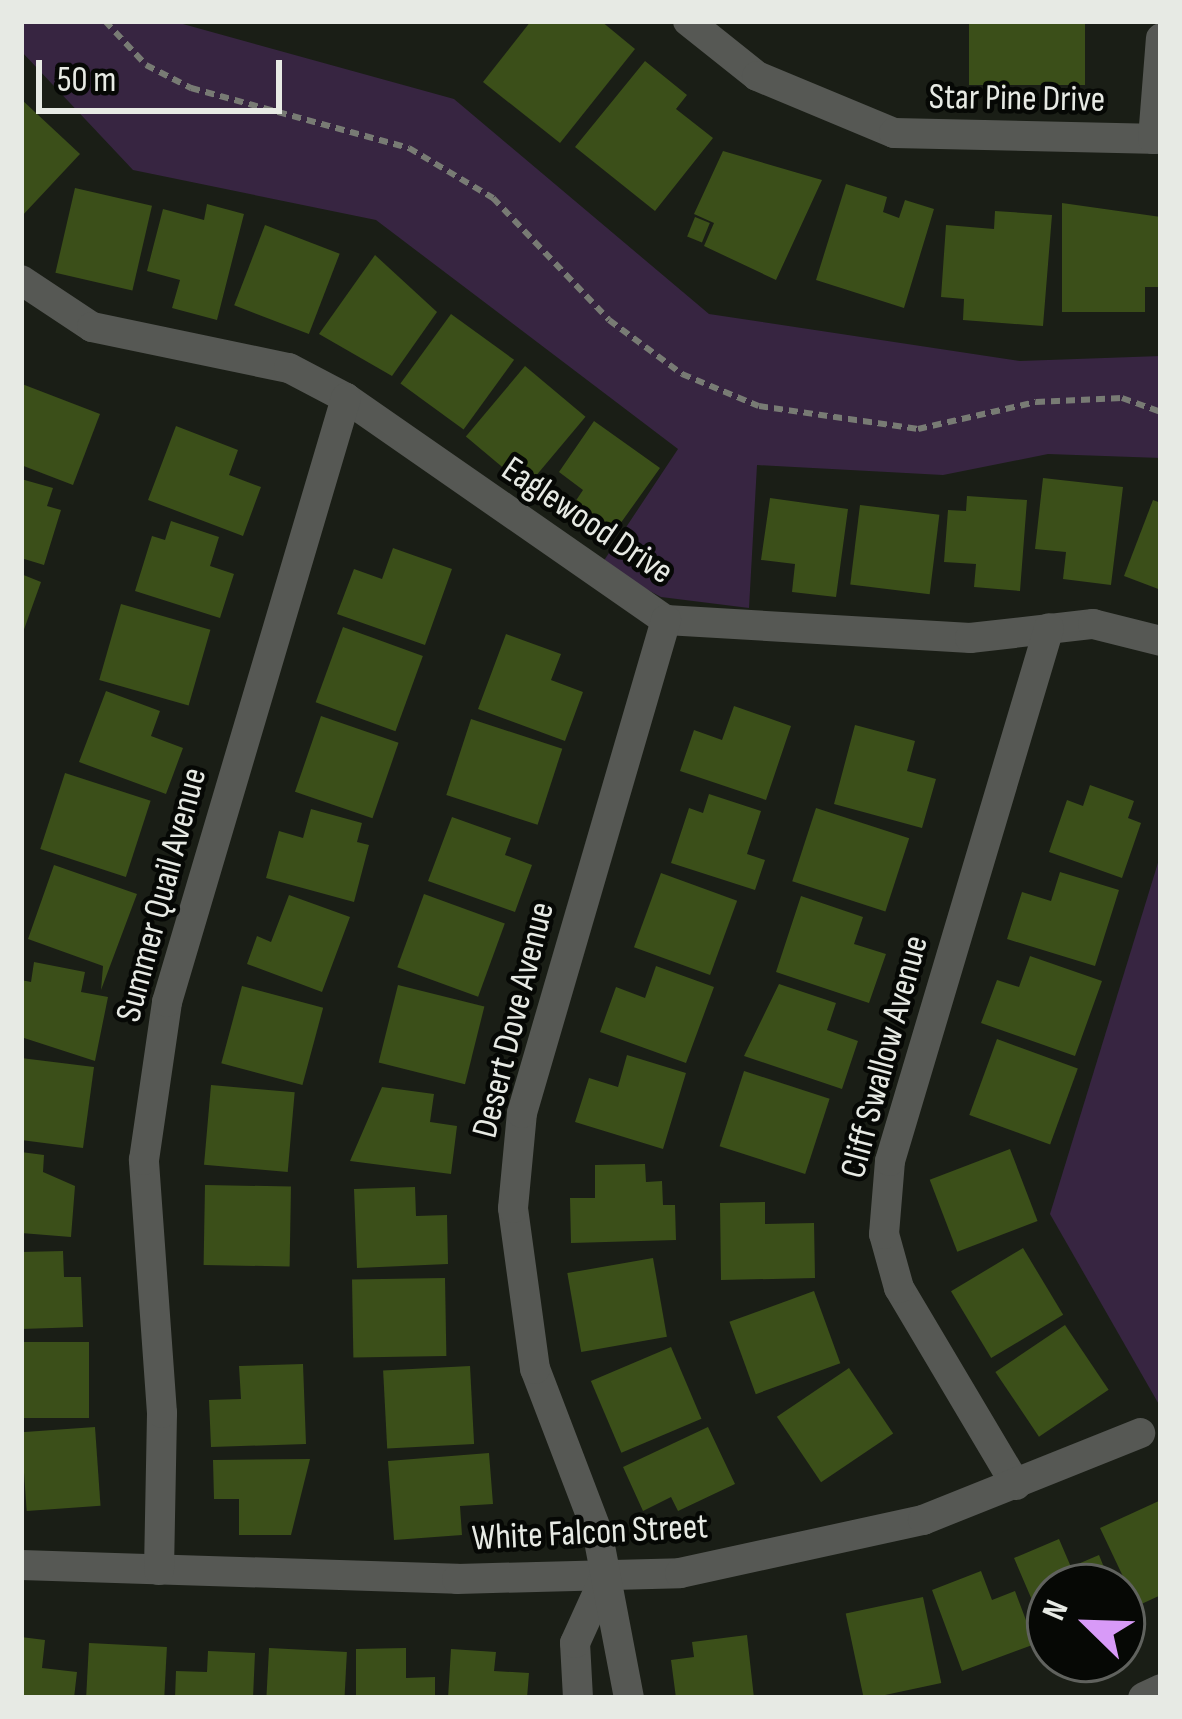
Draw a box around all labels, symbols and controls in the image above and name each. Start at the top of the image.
scale bar [42,36,288,110]
text: 50 m [57,59,116,102]
street label: Star Pine Drive [928,76,1106,122]
street label: Eaglewood Drive [493,448,681,594]
street label: Summer Quail Avenue [107,763,217,1027]
street label: Desert Dove Avenue [464,898,564,1142]
street label: Cliff Swallow Avenue [832,931,938,1183]
street label: White Falcon Street [471,1505,709,1561]
north arrow [1026,1563,1146,1683]
text: N [1034,1594,1077,1626]

